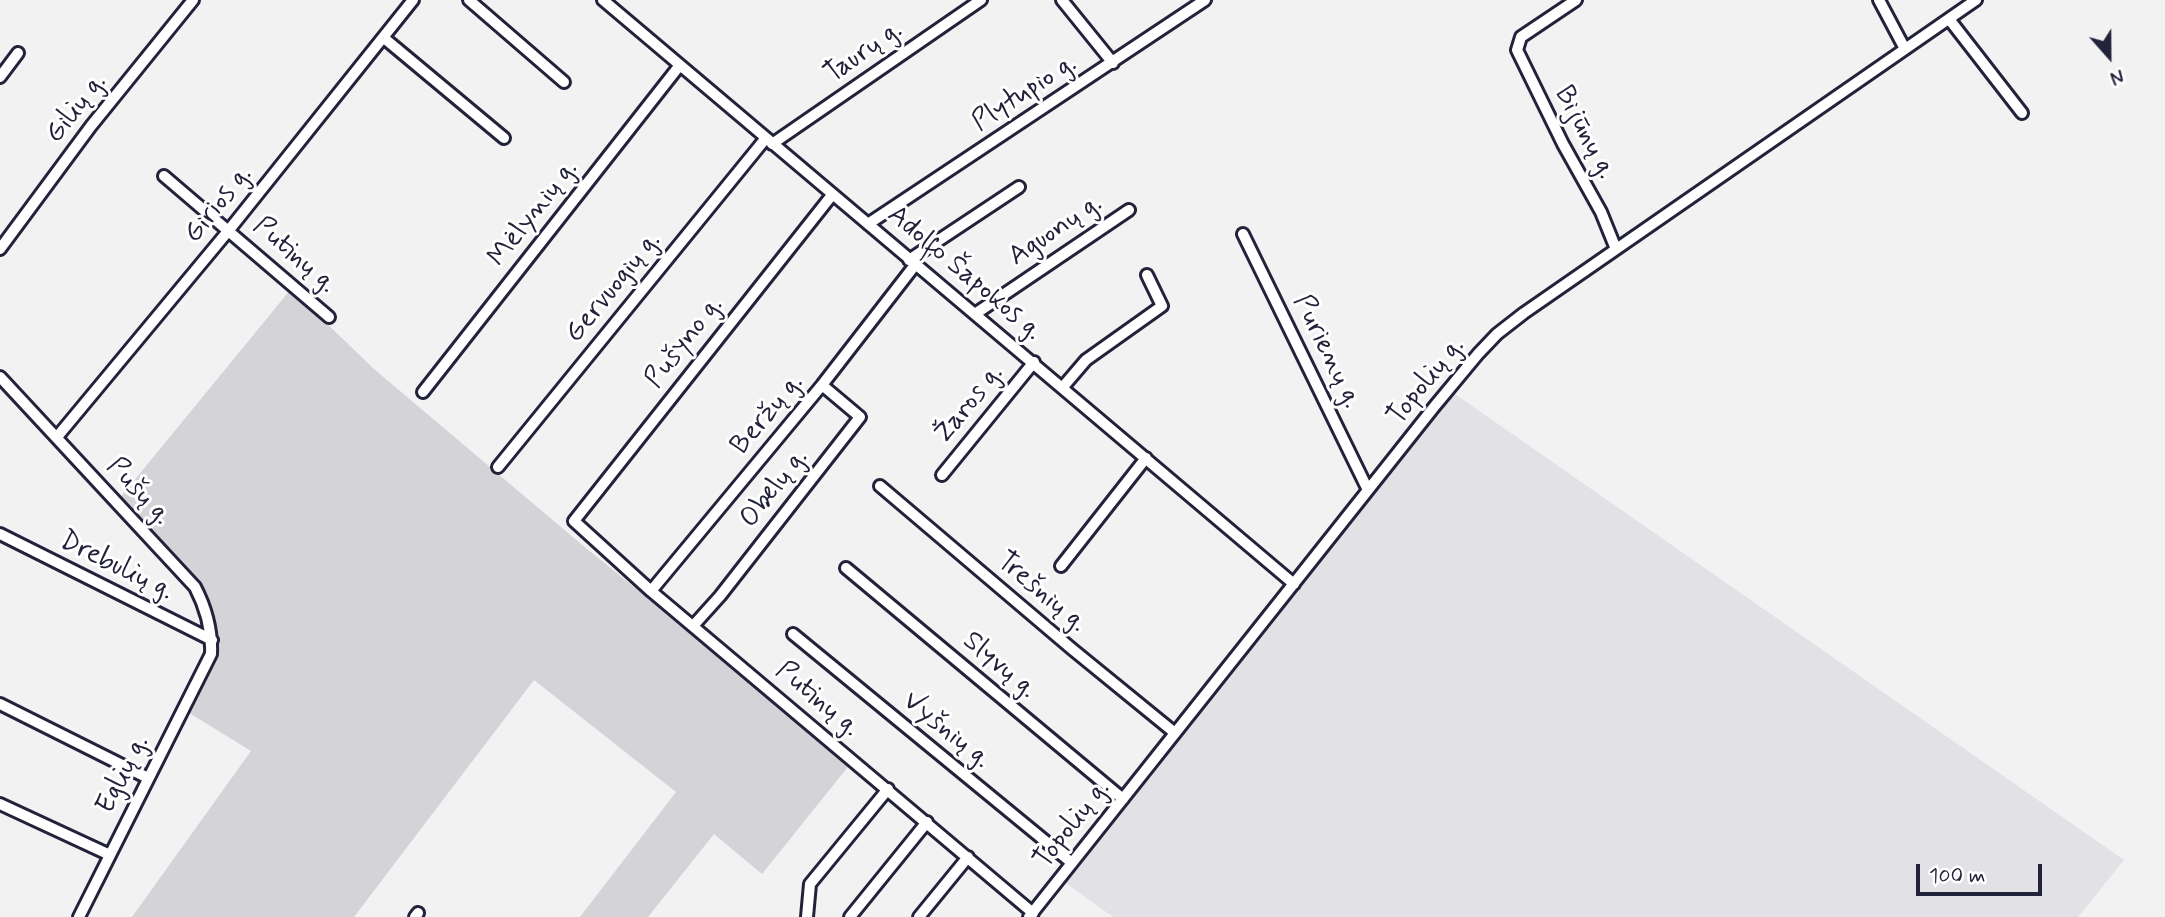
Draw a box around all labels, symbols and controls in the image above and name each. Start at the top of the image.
street label: Taurų g. [818,14,910,92]
north arrow [2074,21,2144,91]
street label: Plytupio g. [966,48,1084,140]
text: N [2106,62,2127,90]
street label: Gilių g. [39,67,115,151]
street label: Bijūnų g. [1546,81,1622,185]
street label: Mėlynių g. [482,154,586,274]
street label: Girios g. [178,159,260,251]
street label: Aguonų g. [1003,188,1109,274]
street label: Adolfo Šapokos g. [879,199,1049,349]
street label: Putinų g. [245,210,343,302]
street label: Gervuogių g. [559,226,669,350]
street label: Pušyno g. [639,290,731,396]
street label: Purienų g. [1284,290,1368,414]
street label: Topolių g. [1381,331,1473,433]
street label: Žaros g. [928,358,1012,450]
street label: Beržų g. [724,368,812,462]
street label: Obelų g. [734,443,816,535]
street label: Pušų g. [98,451,178,533]
street label: Drebulių g. [53,525,179,609]
street label: Trešnių g. [989,545,1093,641]
street label: Slyvų g. [955,625,1043,707]
street label: Putinų g. [768,655,866,745]
street label: Vyšnių g. [895,685,997,777]
street label: Eglių g. [90,730,158,820]
street label: Topolių g. [1028,774,1118,876]
scale bar [1920,850,2046,894]
text: 100 m [1929,862,1985,890]

